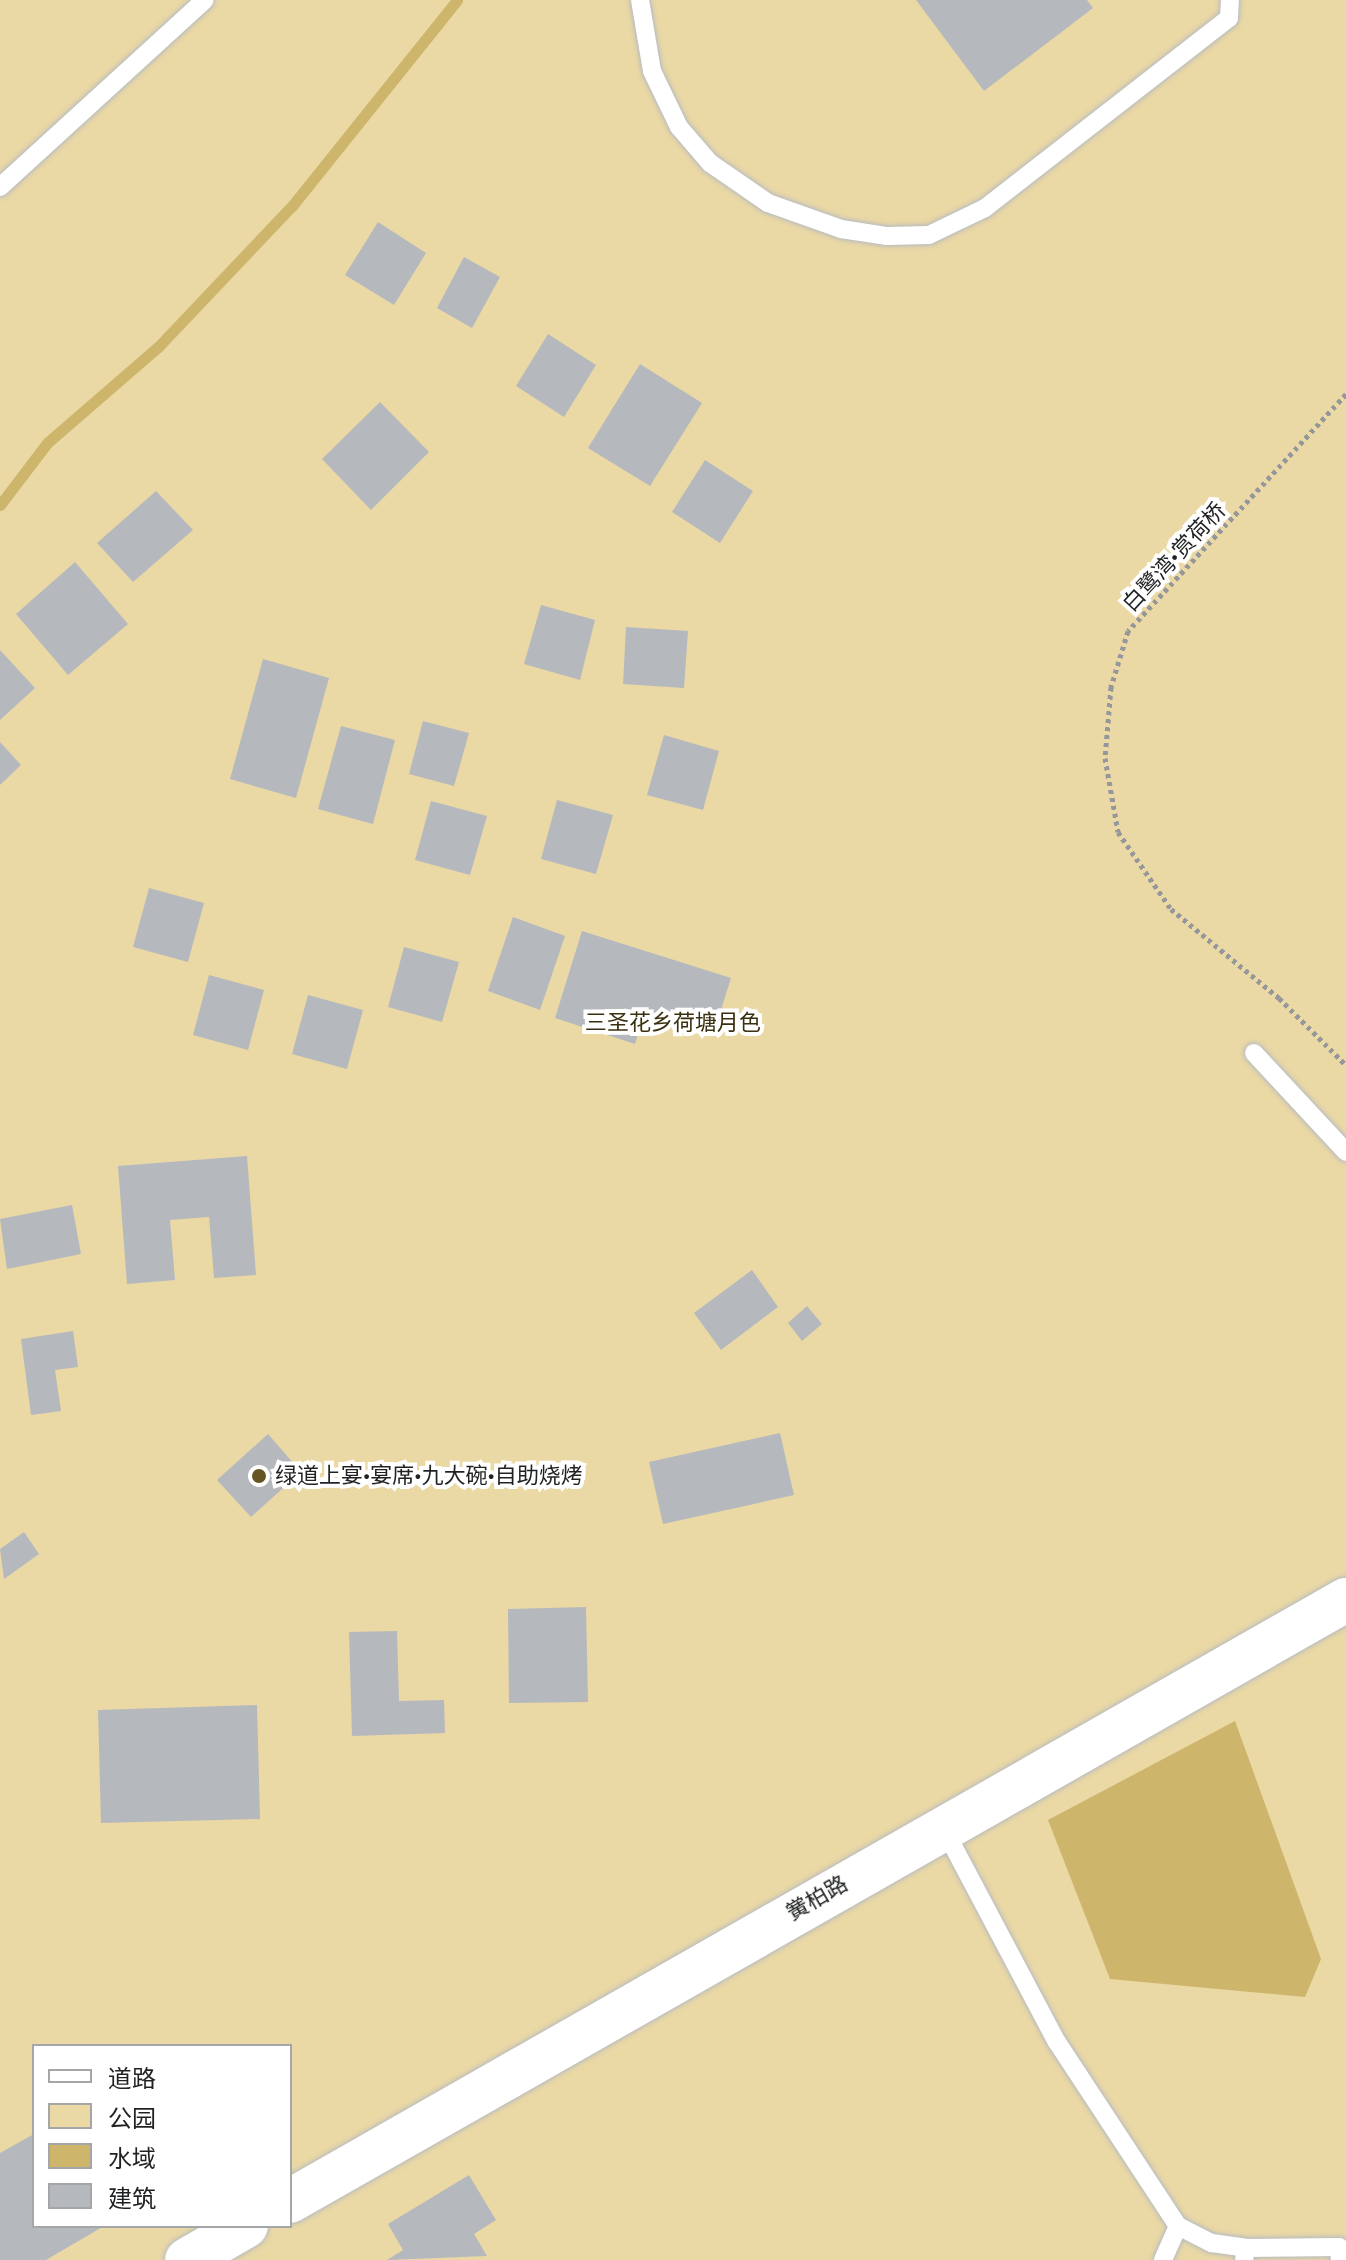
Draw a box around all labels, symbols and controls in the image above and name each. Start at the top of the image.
street label: 白鹭湾·赏荷桥 [1117,497,1231,617]
park label: 三圣花乡荷塘月色 [585,1010,761,1036]
place label: 绿道上宴·宴席·九大碗·自助烧烤 [275,1463,583,1489]
marker: 绿道上宴·宴席·九大碗·自助烧烤 [250,1467,268,1485]
street label: 黉柏路 [782,1870,852,1926]
legend [32,2044,292,2228]
text: 道路 [108,2065,156,2093]
text: 公园 [108,2105,156,2133]
text: 水域 [108,2145,156,2173]
text: 建筑 [108,2185,156,2213]

